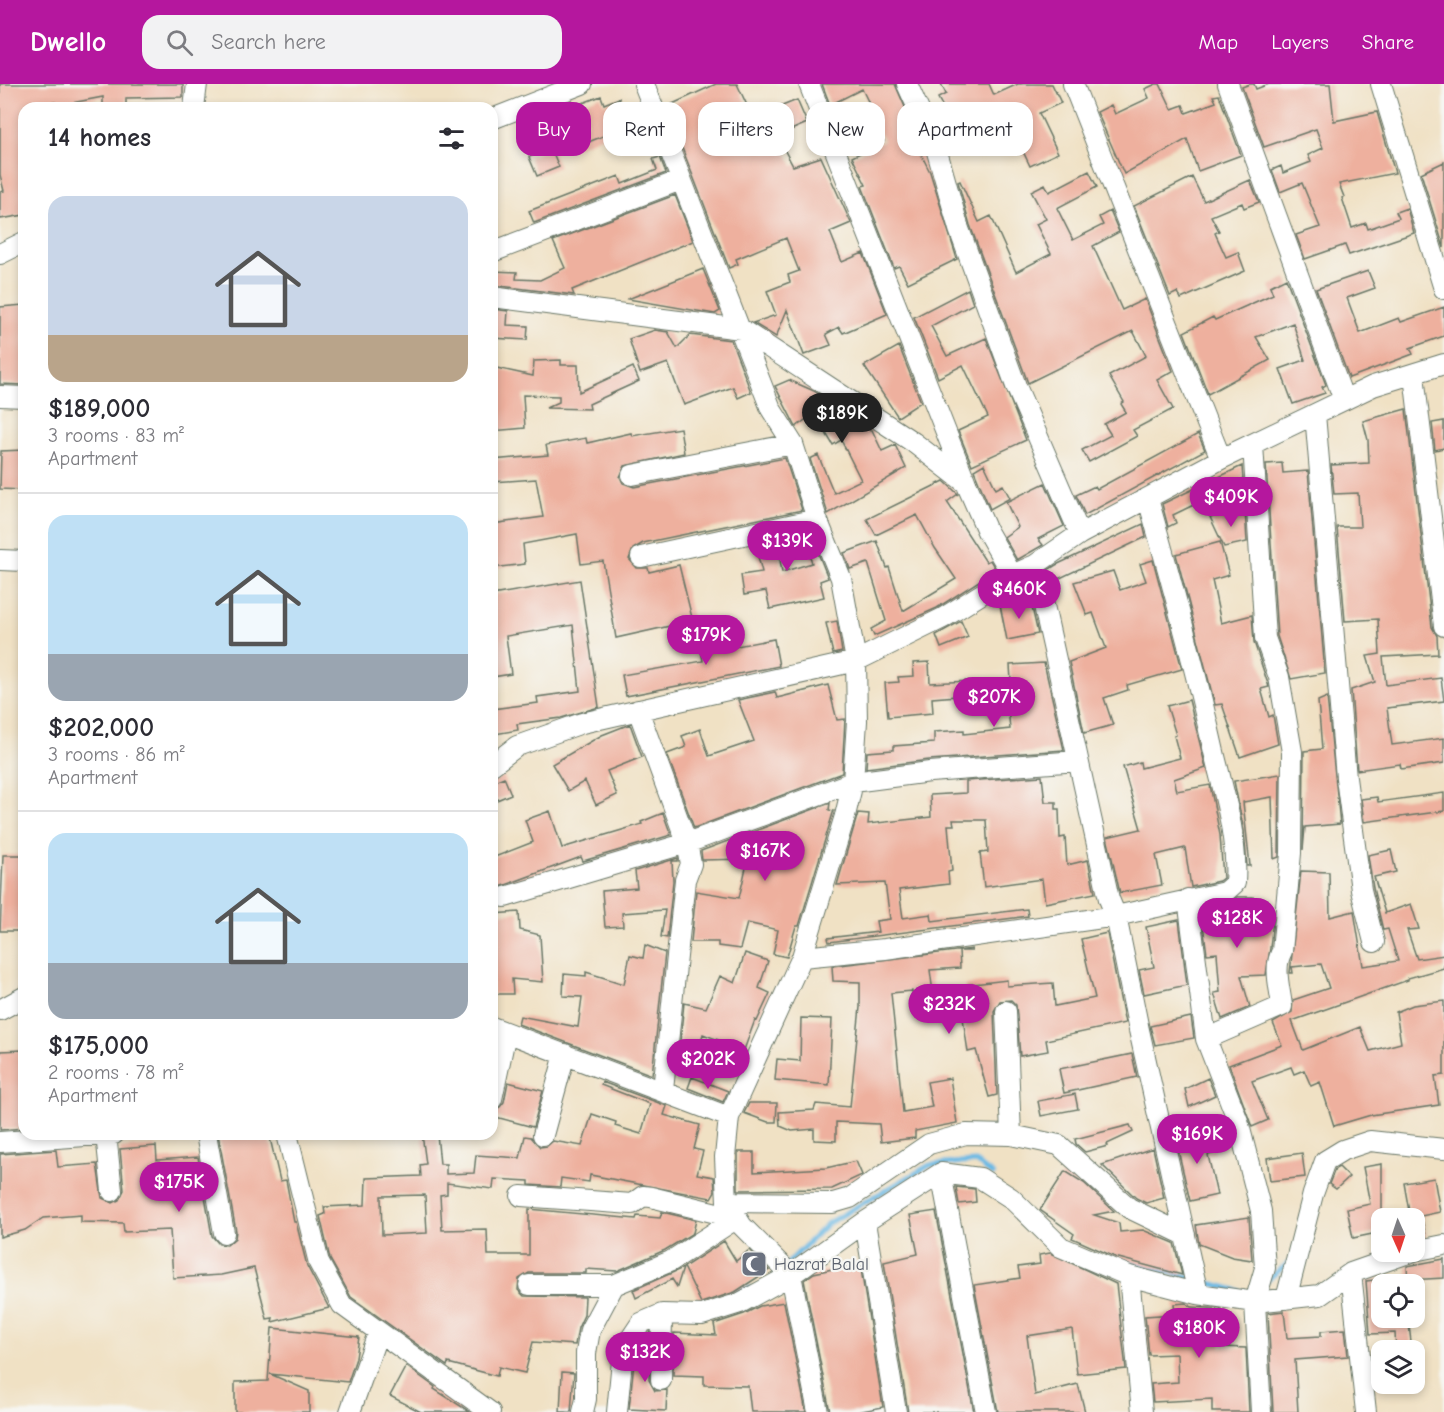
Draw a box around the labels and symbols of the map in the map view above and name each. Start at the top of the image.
pin: $189K [800,393,884,444]
pin: $409K [1189,477,1273,528]
pin: $139K [745,521,829,572]
pin: $460K [977,569,1061,620]
pin: $179K [664,615,748,666]
pin: $207K [952,677,1036,728]
pin: $167K [723,831,807,882]
pin: $128K [1195,898,1279,949]
pin: $232K [907,984,991,1035]
pin: $202K [666,1039,750,1090]
pin: $169K [1155,1114,1239,1165]
pin: $175K [137,1162,221,1213]
north arrow [1371,1208,1425,1262]
mosque icon: Hazrat Balal [739,1249,769,1279]
place label: Hazrat Balal [774,1254,869,1275]
pin: $180K [1157,1308,1241,1359]
pin: $132K [603,1332,687,1383]

